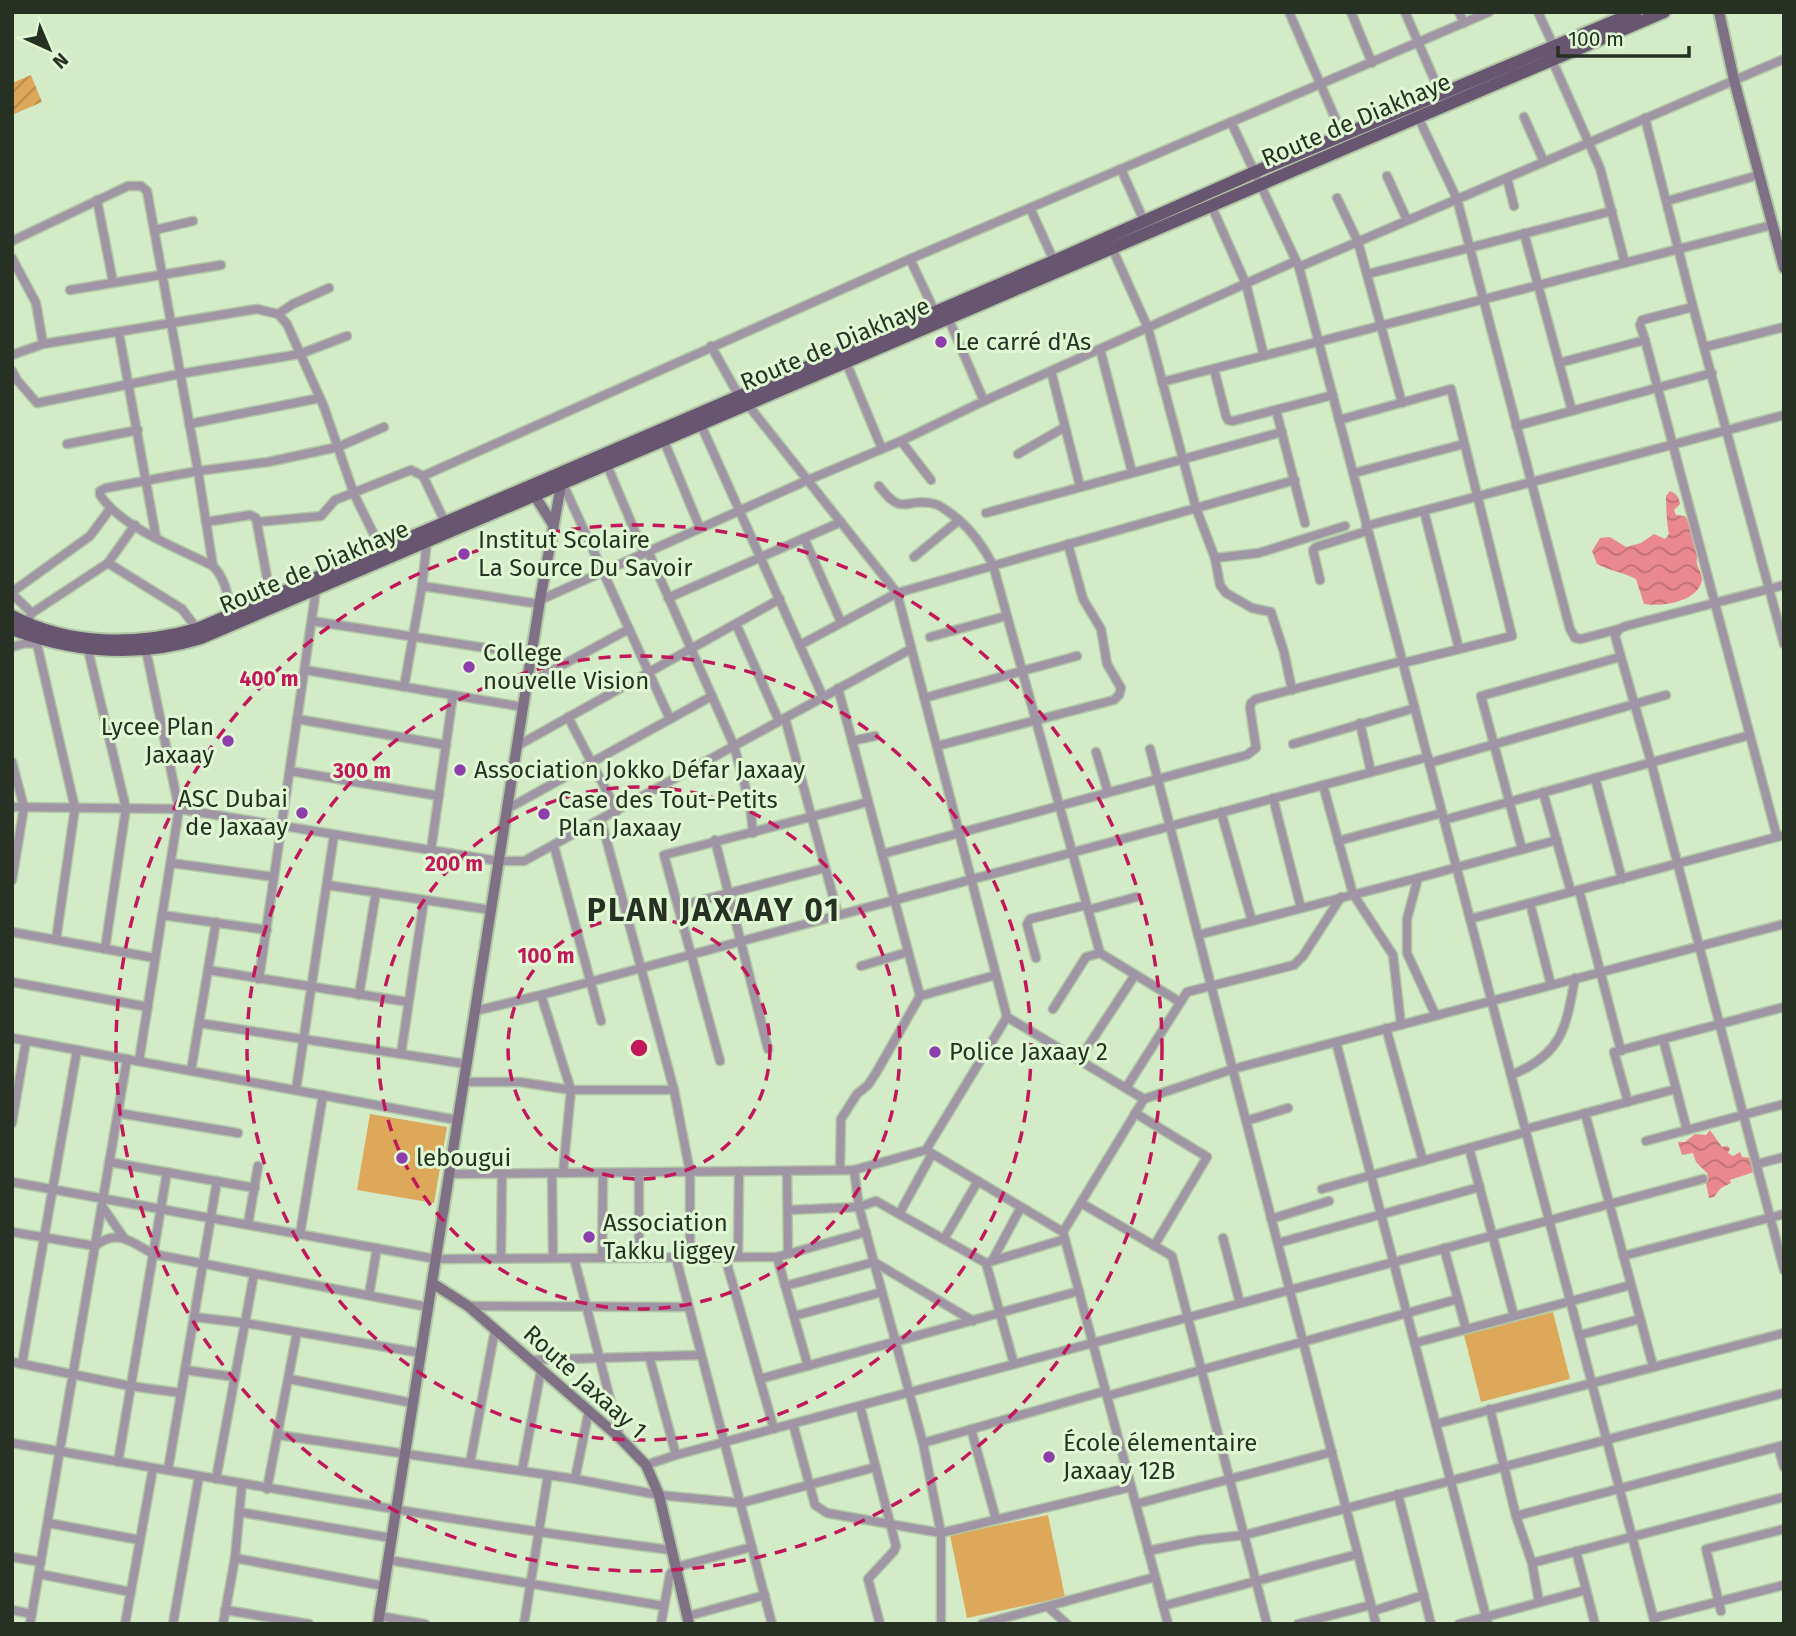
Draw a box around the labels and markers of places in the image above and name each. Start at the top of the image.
place label: Le carré d'As [955,328,1091,356]
marker: Le carré d'As [933,334,949,350]
place label: Institut Scolaire La Source Du Savoir [478,526,693,582]
marker: Institut Scolaire La Source Du Savoir [456,546,472,562]
place label: College nouvelle Vision [483,639,649,695]
marker: College nouvelle Vision [461,659,477,675]
place label: Lycee Plan Jaxaay [101,713,214,769]
marker: Lycee Plan Jaxaay [220,733,236,749]
place label: Association Jokko Défar Jaxaay [474,756,805,784]
marker: Association Jokko Défar Jaxaay [452,762,468,778]
place label: ASC Dubai de Jaxaay [178,785,288,841]
place label: Case des Tout-Petits Plan Jaxaay [558,786,778,842]
marker: ASC Dubai de Jaxaay [294,805,310,821]
marker: Case des Tout-Petits Plan Jaxaay [536,806,552,822]
centre of rings [627,1036,651,1060]
place label: Police Jaxaay 2 [949,1038,1108,1066]
marker: Police Jaxaay 2 [927,1044,943,1060]
place label: lebougui [416,1144,511,1172]
marker: lebougui [394,1150,410,1166]
place label: Association Takku liggey [603,1209,735,1265]
marker: Association Takku liggey [581,1229,597,1245]
place label: École élementaire Jaxaay 12B [1063,1428,1257,1485]
marker: École élementaire Jaxaay 12B [1041,1449,1057,1465]

